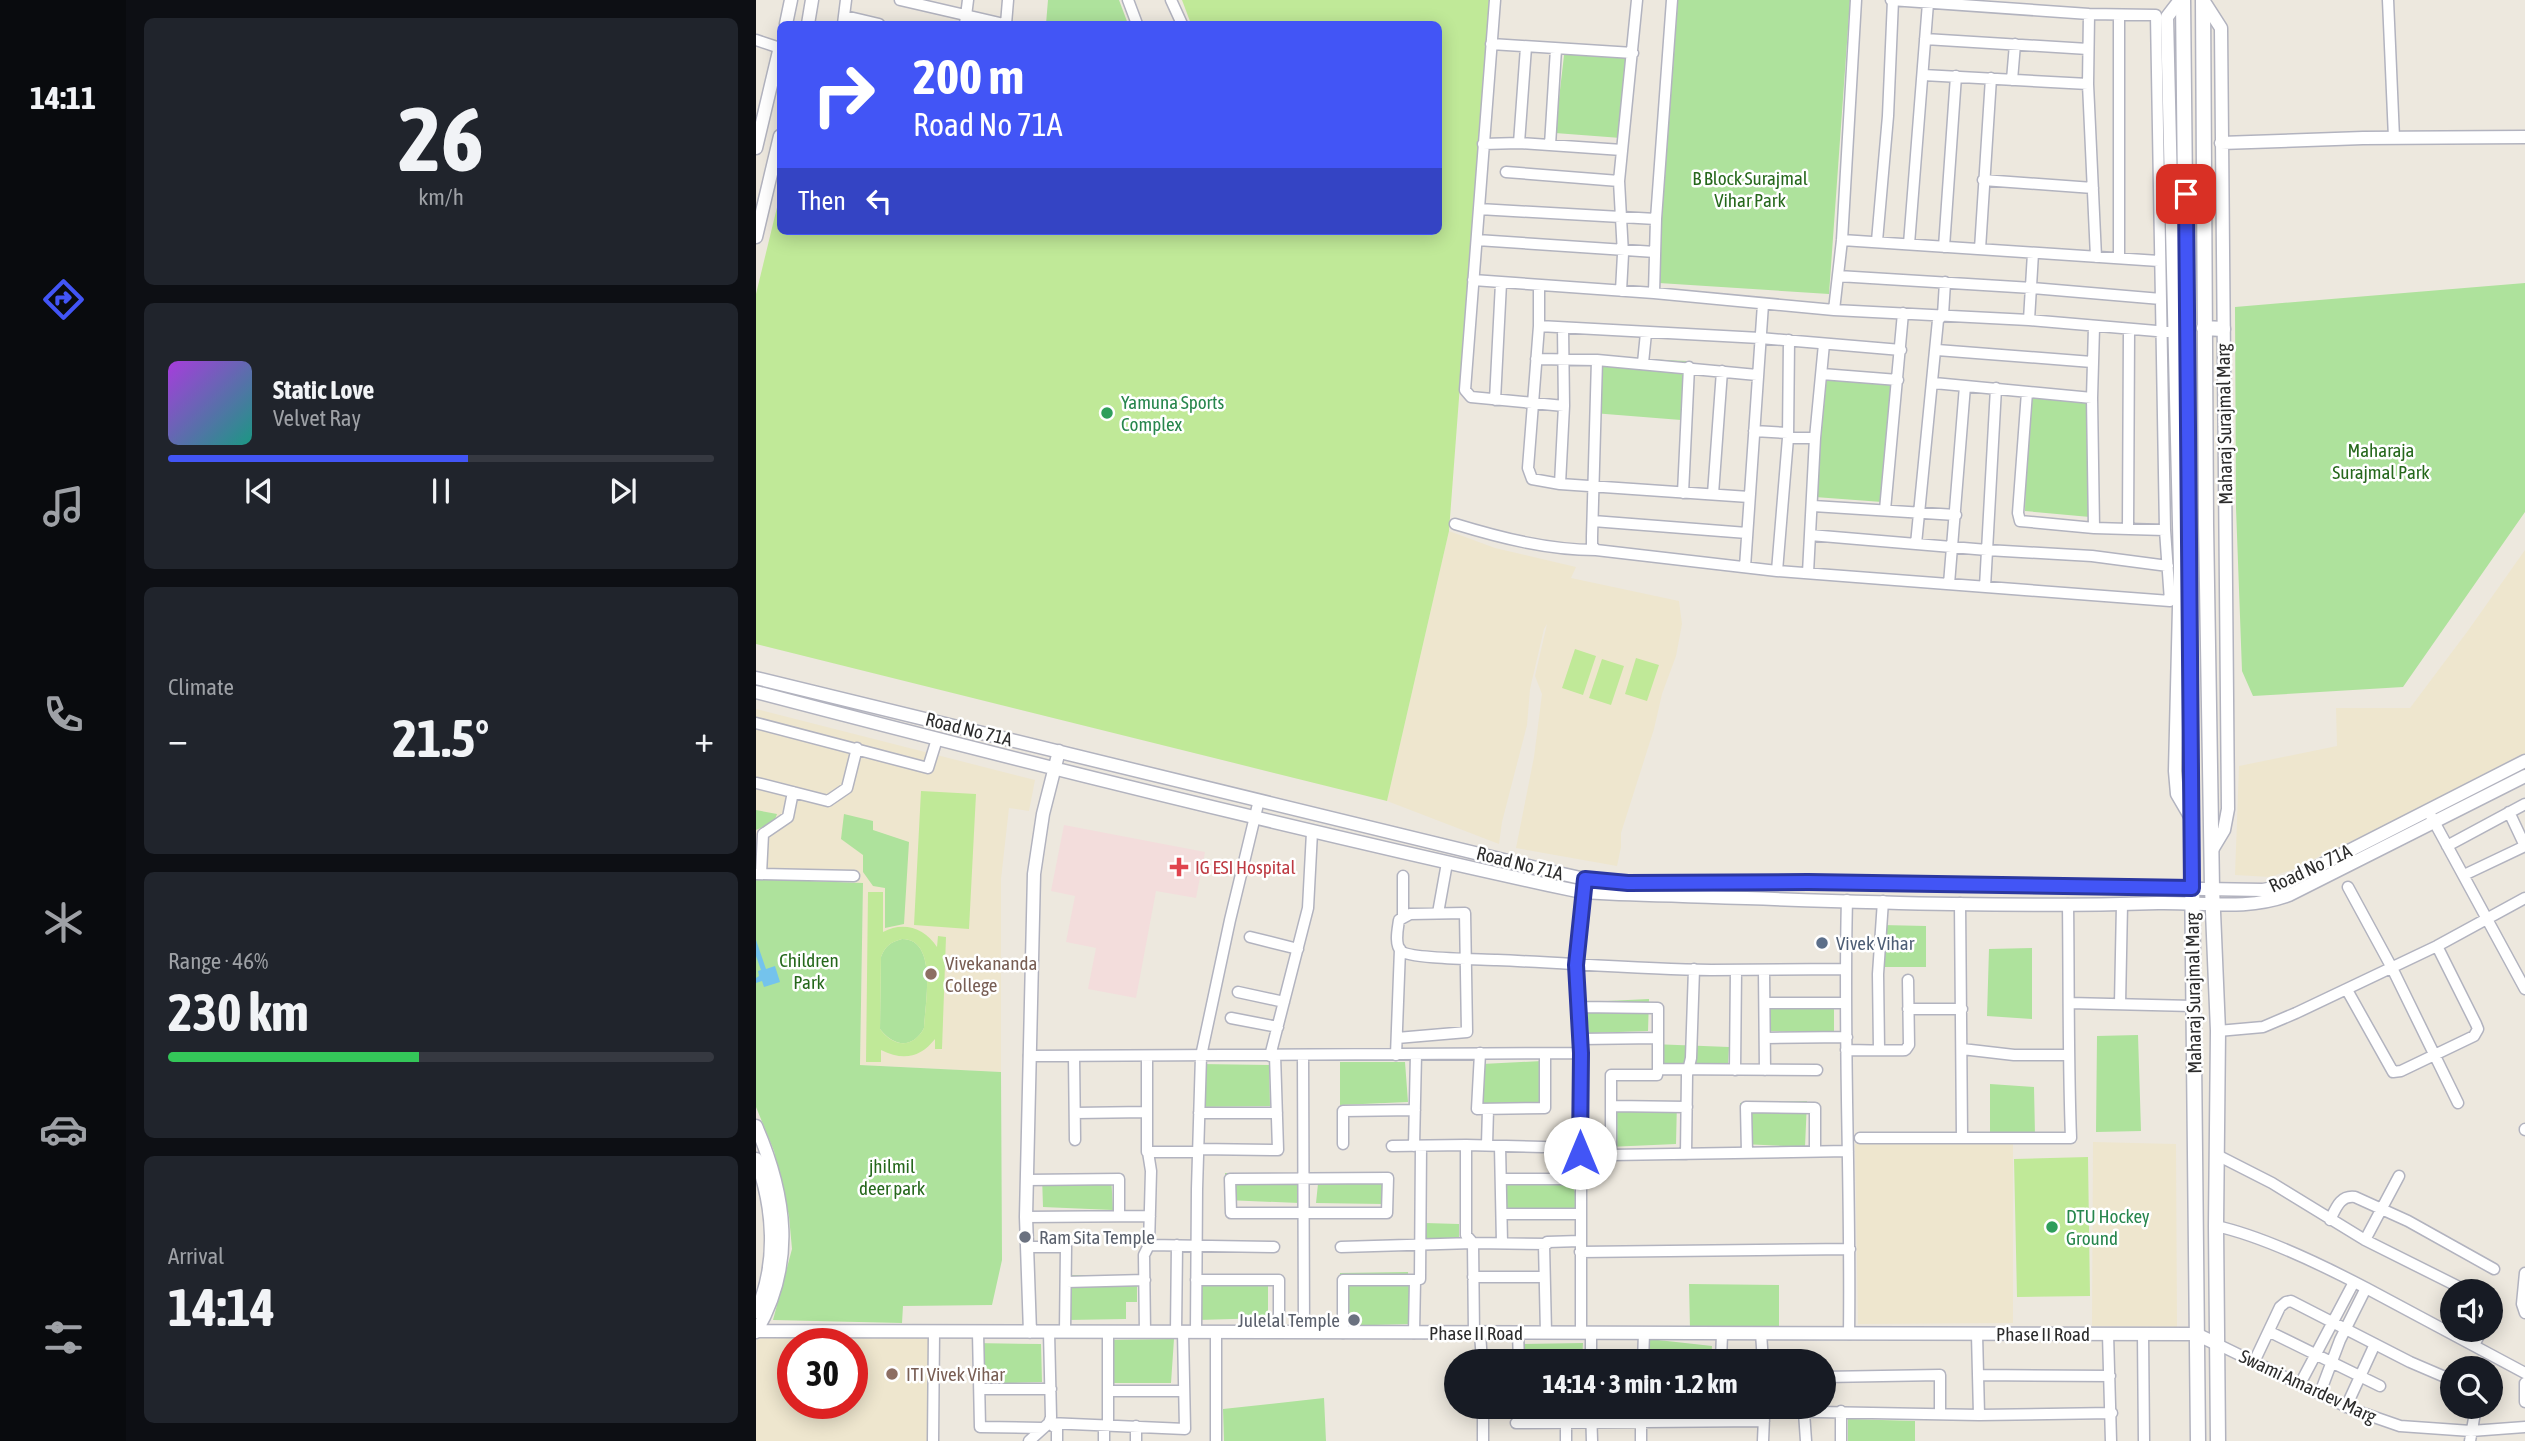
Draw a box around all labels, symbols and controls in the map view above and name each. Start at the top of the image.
text: 200 m [913,48,1024,104]
icon: right [798,49,889,140]
text: 14:11 [30,79,96,116]
text: 26 [398,86,484,190]
text: Road No 71A [913,106,1063,143]
pin [2156,164,2216,224]
park label: B Block Surajmal Vihar Park [1692,167,1808,211]
icon: arrive [2167,175,2205,213]
icon: left [860,182,898,220]
text: km/h [418,184,464,210]
text: Then [798,186,846,216]
icon: directions [39,275,88,324]
street label: Maharaj Surajmal Marg [2212,342,2236,505]
text: Static Love [273,375,374,405]
place label: Yamuna Sports Complex [1121,391,1224,435]
text: Velvet Ray [273,405,361,431]
marker: Yamuna Sports Complex [1099,405,1115,421]
park label: Maharaja Surajmal Park [2332,439,2430,483]
icon: previous [240,472,278,510]
icon: pause [422,472,460,510]
icon: next [604,472,642,510]
icon: music [39,482,88,531]
text: Climate [168,674,234,700]
icon: phone [39,690,88,739]
text: 21.5° [393,708,489,768]
street label: Road No 71A [923,708,1015,751]
text: − [168,717,188,760]
text: + [694,717,714,760]
street label: Road No 71A [2265,839,2356,897]
street label: Road No 71A [1474,842,1566,885]
place label: IG ESI Hospital [1195,856,1295,878]
marker: IG ESI Hospital [1169,857,1189,877]
icon: climate [39,898,88,947]
street label: Maharaj Surajmal Marg [2181,911,2205,1074]
place label: Vivek Vihar [1836,932,1915,954]
marker: Vivek Vihar [1814,935,1830,951]
text: Range · 46% [168,948,268,974]
park label: Children Park [779,949,839,993]
place label: Vivekananda College [945,952,1037,996]
marker: Vivekananda College [923,966,939,982]
text: 230 km [168,982,309,1042]
icon: car [39,1105,88,1154]
position arrow [1543,1116,1617,1190]
park label: jhilmil deer park [859,1155,926,1199]
place label: DTU Hockey Ground [2066,1205,2150,1249]
marker: DTU Hockey Ground [2044,1219,2060,1235]
place label: Ram Sita Temple [1039,1226,1155,1248]
marker: Ram Sita Temple [1017,1229,1033,1245]
text: Arrival [168,1243,224,1269]
text: 14:14 [168,1277,275,1337]
map controls [2440,1279,2503,1419]
button: sound [2440,1279,2503,1342]
place label: Julelal Temple [1238,1309,1340,1331]
marker: Julelal Temple [1346,1312,1362,1328]
icon: filters [39,1313,88,1362]
street label: Phase II Road [1429,1322,1523,1344]
street label: Phase II Road [1996,1323,2090,1345]
speed limit sign: 30 [777,1328,868,1419]
street label: Swami Amardev Marg [2236,1345,2381,1428]
button: search [2440,1356,2503,1419]
place label: ITI Vivek Vihar [906,1363,1005,1385]
marker: ITI Vivek Vihar [884,1366,900,1382]
text: 14:14 · 3 min · 1.2 km [1543,1369,1737,1399]

